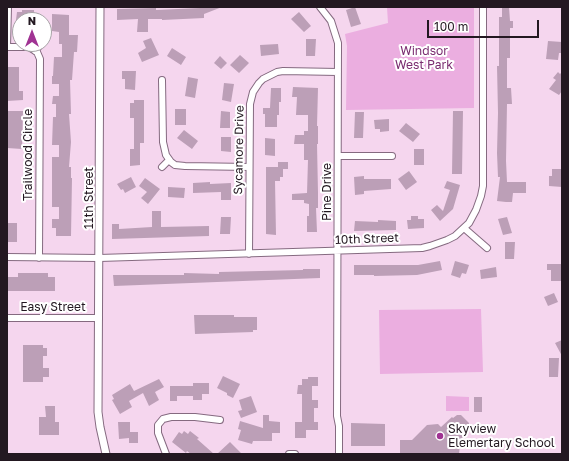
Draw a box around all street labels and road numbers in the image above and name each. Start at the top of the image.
street label: Sycamore Drive [231,105,247,195]
street label: Trailwood Circle [21,109,35,201]
street label: Pine Drive [320,163,334,221]
street label: 11th Street [82,167,96,229]
street label: 10th Street [335,231,399,247]
street label: Easy Street [20,300,86,314]

